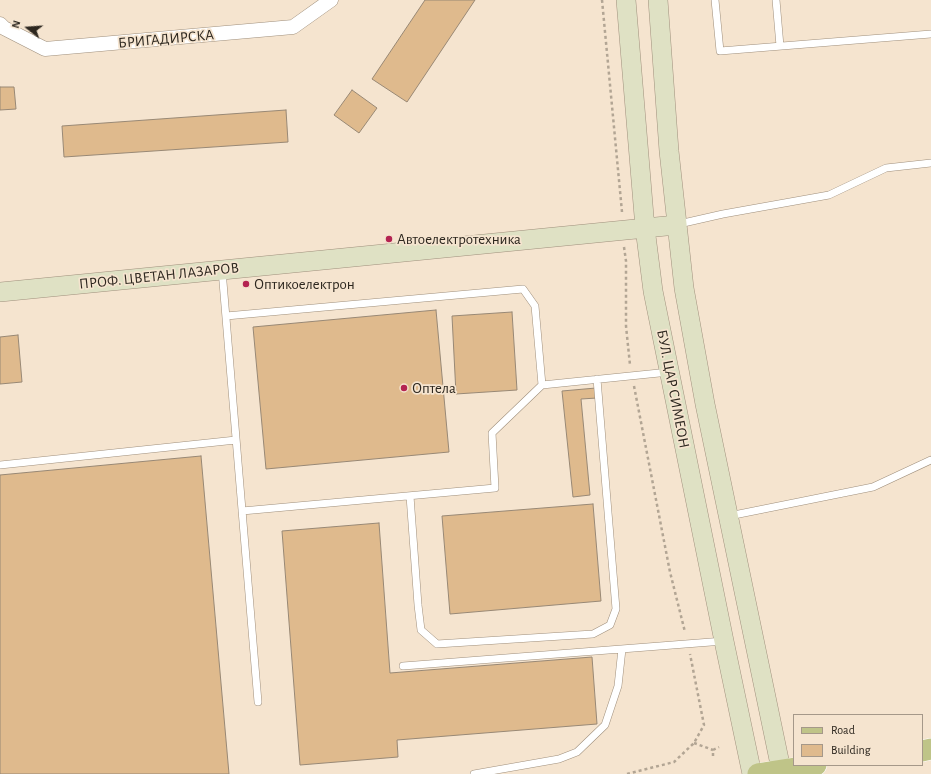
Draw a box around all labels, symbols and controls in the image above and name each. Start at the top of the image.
north arrow [8,8,48,48]
text: N [10,19,22,30]
street label: БРИГАДИРСКА [117,26,215,52]
place label: Автоелектротехника [397,230,521,248]
marker: Автоелектротехника [384,234,394,244]
street label: ПРОФ. ЦВЕТАН ЛАЗАРОВ [78,259,240,293]
place label: Оптикоелектрон [254,275,355,293]
marker: Оптикоелектрон [241,279,251,289]
street label: БУЛ. ЦАР СИМЕОН [653,328,693,450]
place label: Оптела [412,379,456,397]
marker: Оптела [399,383,409,393]
legend [793,714,923,766]
text: Road [831,724,855,736]
text: Building [831,744,871,756]

